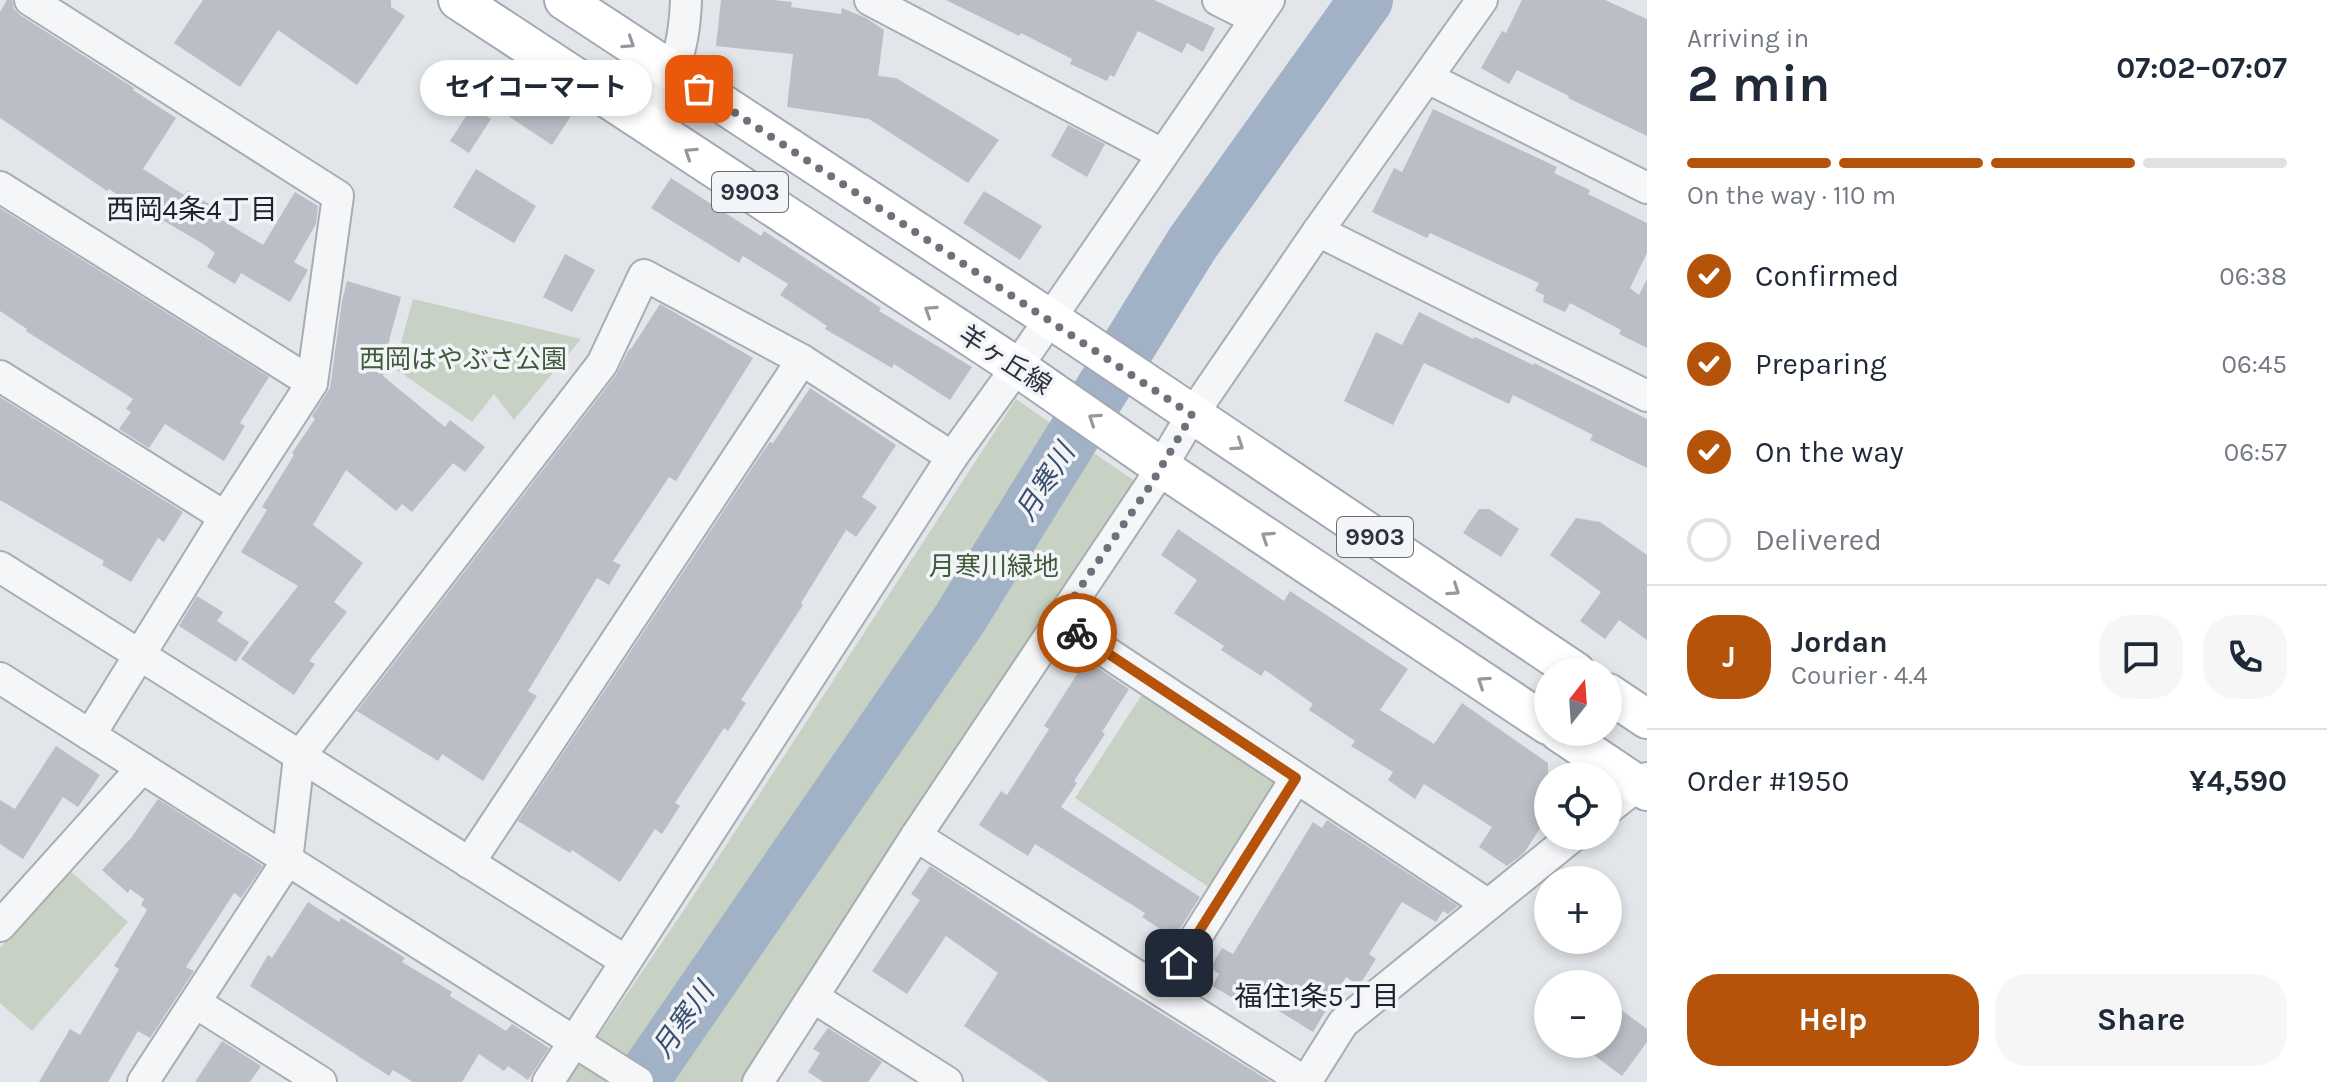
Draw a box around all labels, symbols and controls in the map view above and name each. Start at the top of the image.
text: Arriving in [1687,23,1809,54]
one-way arrow [620,33,634,48]
text: 07:02–07:07 [2116,50,2287,86]
text: 2 min [1687,53,1830,114]
pin [665,55,733,123]
callout: セイコーマート [419,61,651,117]
icon: bag [677,67,721,111]
text: セイコーマート [445,72,627,103]
one-way arrow [684,147,698,162]
road number: 9903 [712,172,788,212]
text: On the way · 110 m [1687,180,1896,211]
district label: 西岡4条4丁目 [106,193,278,226]
icon: check [1687,254,1731,298]
text: Confirmed [1755,258,1899,294]
text: 06:38 [2219,261,2287,292]
one-way arrow [924,306,939,321]
street label: 羊ヶ丘線 [953,319,1057,401]
icon: check [1687,342,1731,386]
park label: 西岡はやぶさ公園 [359,344,567,375]
text: Preparing [1755,346,1887,382]
text: 06:45 [2221,349,2287,380]
one-way arrow [1089,414,1103,429]
icon: check [1687,430,1731,474]
text: On the way [1755,434,1904,470]
water label: 月寒川 [1009,435,1083,526]
one-way arrow [1229,435,1244,450]
text: 06:57 [2224,437,2287,468]
road number: 9903 [1337,517,1413,557]
text: Delivered [1755,522,1882,558]
one-way arrow [1261,532,1276,547]
park label: 月寒川緑地 [929,551,1059,582]
one-way arrow [1445,580,1460,595]
courier [1037,593,1117,673]
icon: bike [1055,611,1099,655]
button: chat [2099,615,2183,699]
button: phone [2203,615,2287,699]
text: Jordan [1791,624,1888,660]
text: J [1722,639,1736,675]
north arrow [1534,658,1622,746]
map controls [1534,658,1622,1058]
text: Courier · 4.4 [1791,660,1927,691]
one-way arrow [1477,676,1492,691]
button: locate [1534,762,1622,850]
text: Order #1950 [1687,763,1849,799]
text: ¥4,590 [2189,763,2287,799]
button: + [1534,866,1622,954]
pin [1145,929,1213,997]
icon: home [1157,941,1201,985]
button: − [1534,970,1622,1058]
water label: 月寒川 [645,974,722,1064]
button: Help [1687,974,1979,1066]
button: Share [1995,974,2287,1066]
district label: 福住1条5丁目 [1234,980,1400,1013]

